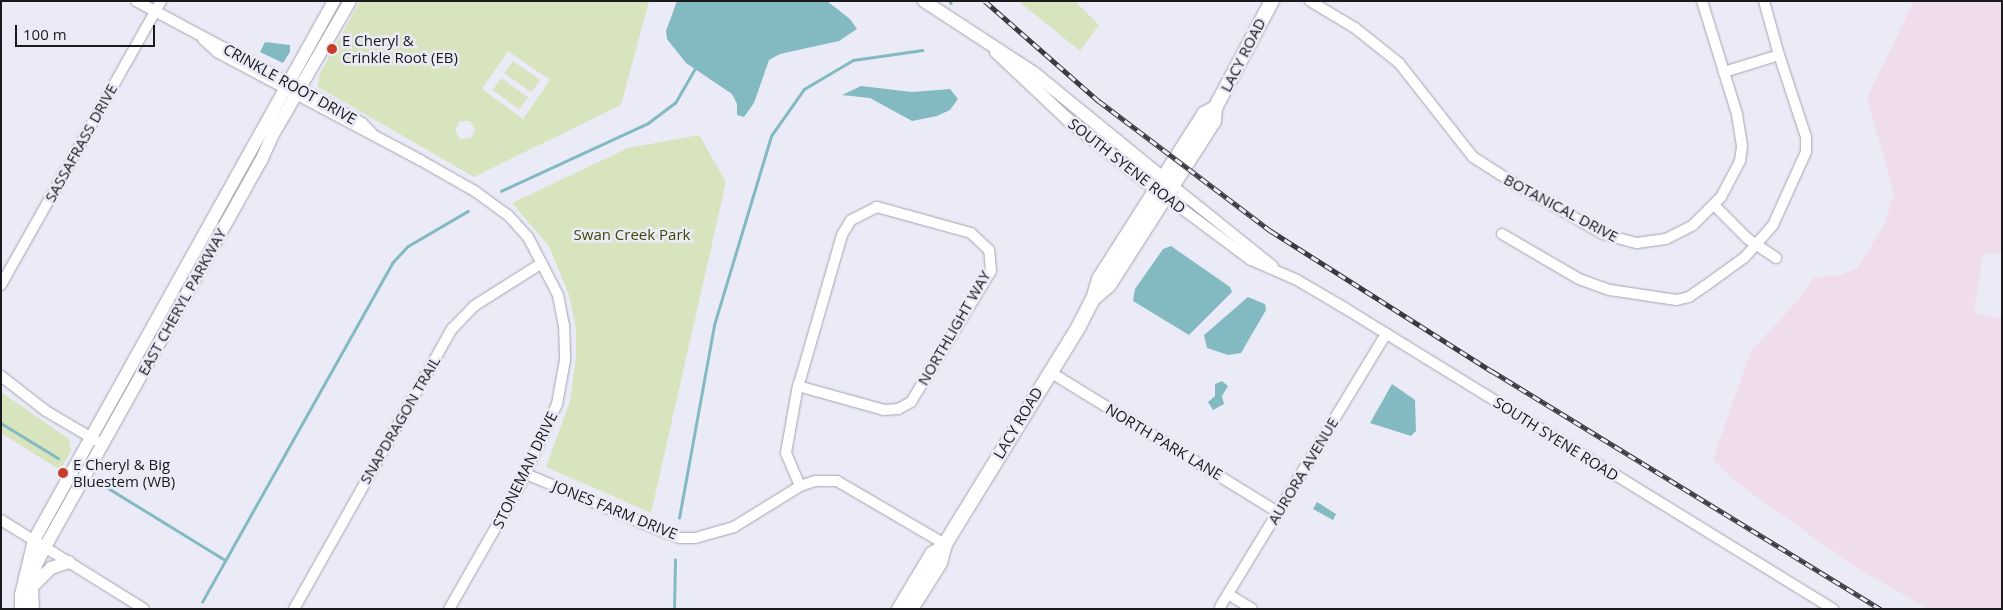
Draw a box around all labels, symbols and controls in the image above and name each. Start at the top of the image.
scale bar [18,15,158,47]
street label: LACY ROAD [1217,15,1269,95]
text: 100 m [23,24,67,44]
place label: E Cheryl & Crinkle Root (EB) [342,31,458,66]
street label: CRINKLE ROOT DRIVE [220,40,360,128]
marker: E Cheryl & Crinkle Root (EB) [326,43,338,55]
street label: SASSAFRASS DRIVE [41,81,121,205]
street label: SOUTH SYENE ROAD [1065,115,1189,217]
street label: BOTANICAL DRIVE [1501,170,1621,246]
street label: EAST CHERYL PARKWAY [134,225,230,379]
park label: Swan Creek Park [574,226,690,244]
street label: NORTHLIGHT WAY [914,267,994,389]
street label: SNAPDRAGON TRAIL [356,353,444,487]
street label: LACY ROAD [990,384,1046,462]
street label: SOUTH SYENE ROAD [1490,393,1622,485]
street label: NORTH PARK LANE [1102,400,1226,484]
street label: STONEMAN DRIVE [489,409,561,531]
street label: AURORA AVENUE [1264,414,1342,528]
place label: E Cheryl & Big Bluestem (WB) [73,455,175,490]
marker: E Cheryl & Big Bluestem (WB) [57,467,69,479]
street label: JONES FARM DRIVE [550,477,680,543]

